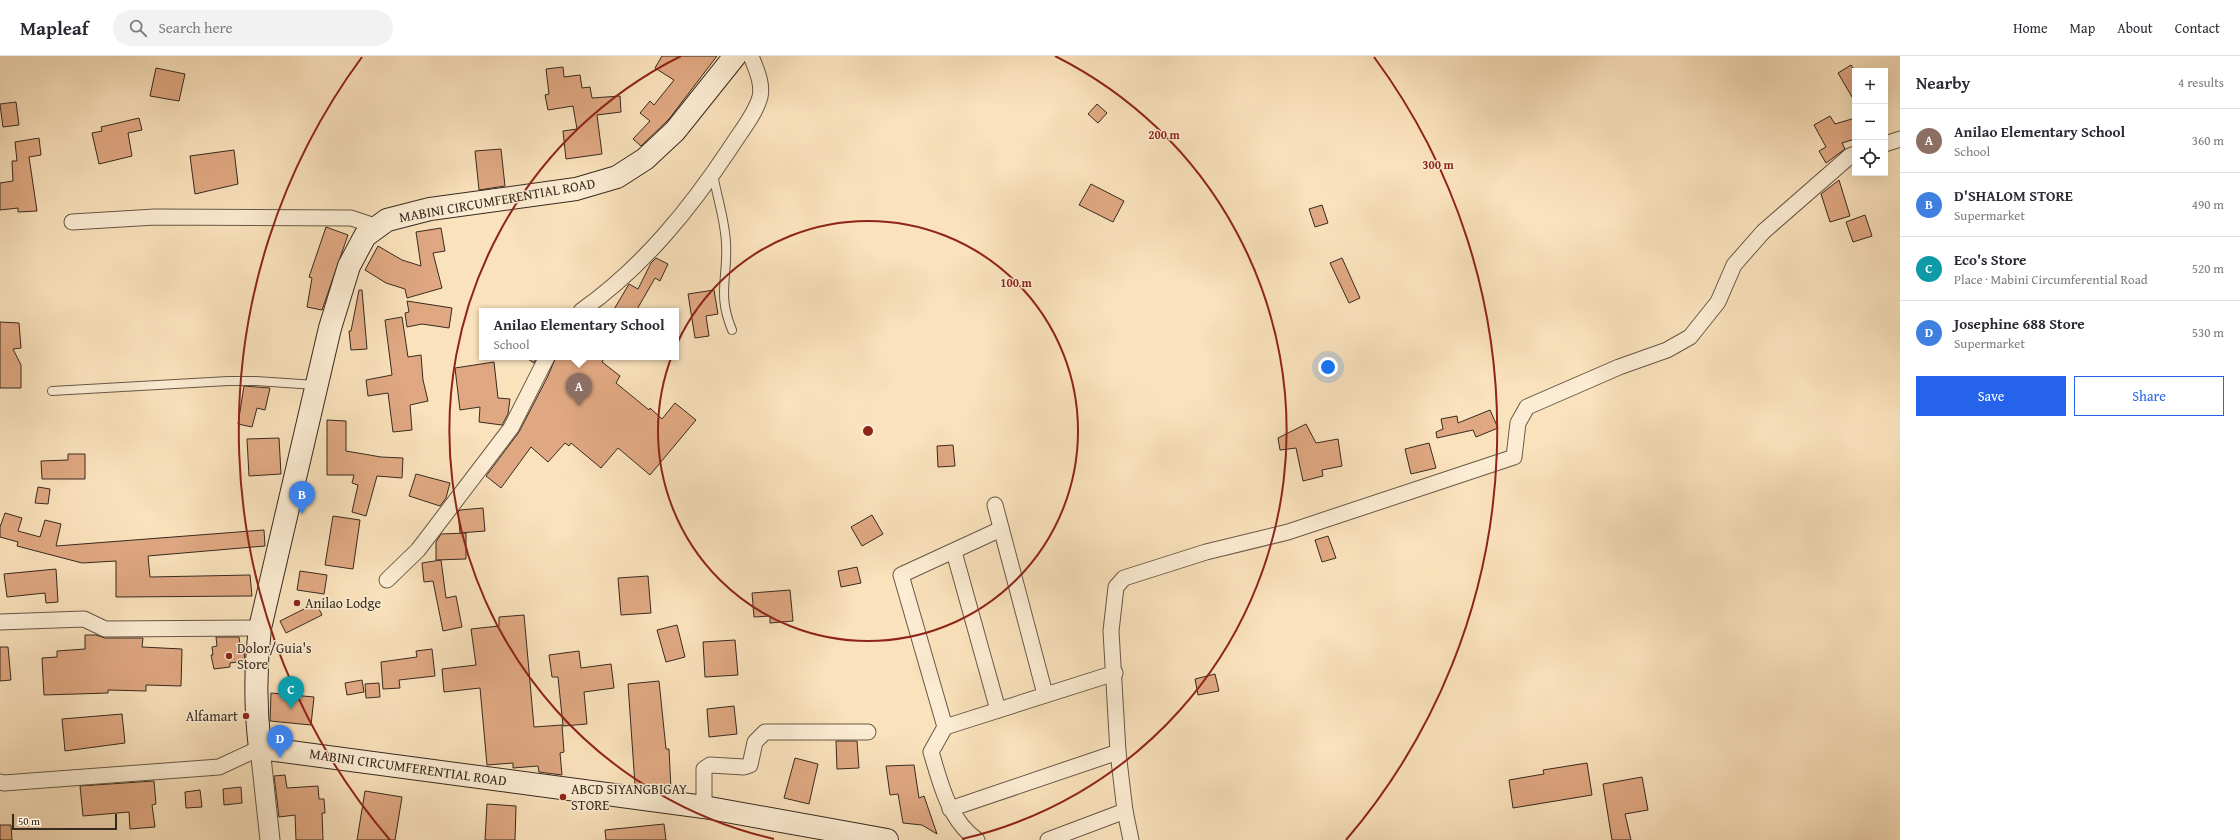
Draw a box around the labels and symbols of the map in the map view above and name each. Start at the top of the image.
text: 200 m [1148,126,1181,143]
text: 300 m [1422,156,1455,173]
street label: MABINI CIRCUMFERENTIAL ROAD [397,173,597,227]
text: 100 m [1000,274,1033,291]
your location [1318,357,1338,377]
pin: A [566,373,592,406]
centre of rings [861,424,875,438]
pin: B [289,481,315,514]
place label: Anilao Lodge [305,593,381,613]
marker: Anilao Lodge [292,598,302,608]
place label: Dolor/Guia's Store [237,638,312,674]
marker: Dolor/Guia's Store [224,651,234,661]
pin: C [278,676,304,709]
place label: Alfamart [186,706,238,726]
marker: Alfamart [241,711,251,721]
pin: D [267,725,293,758]
street label: MABINI CIRCUMFERENTIAL ROAD [308,743,508,791]
place label: ABCD SIYANGBIGAY STORE [571,779,688,815]
marker: ABCD SIYANGBIGAY STORE [558,792,568,802]
scale bar [12,812,117,831]

